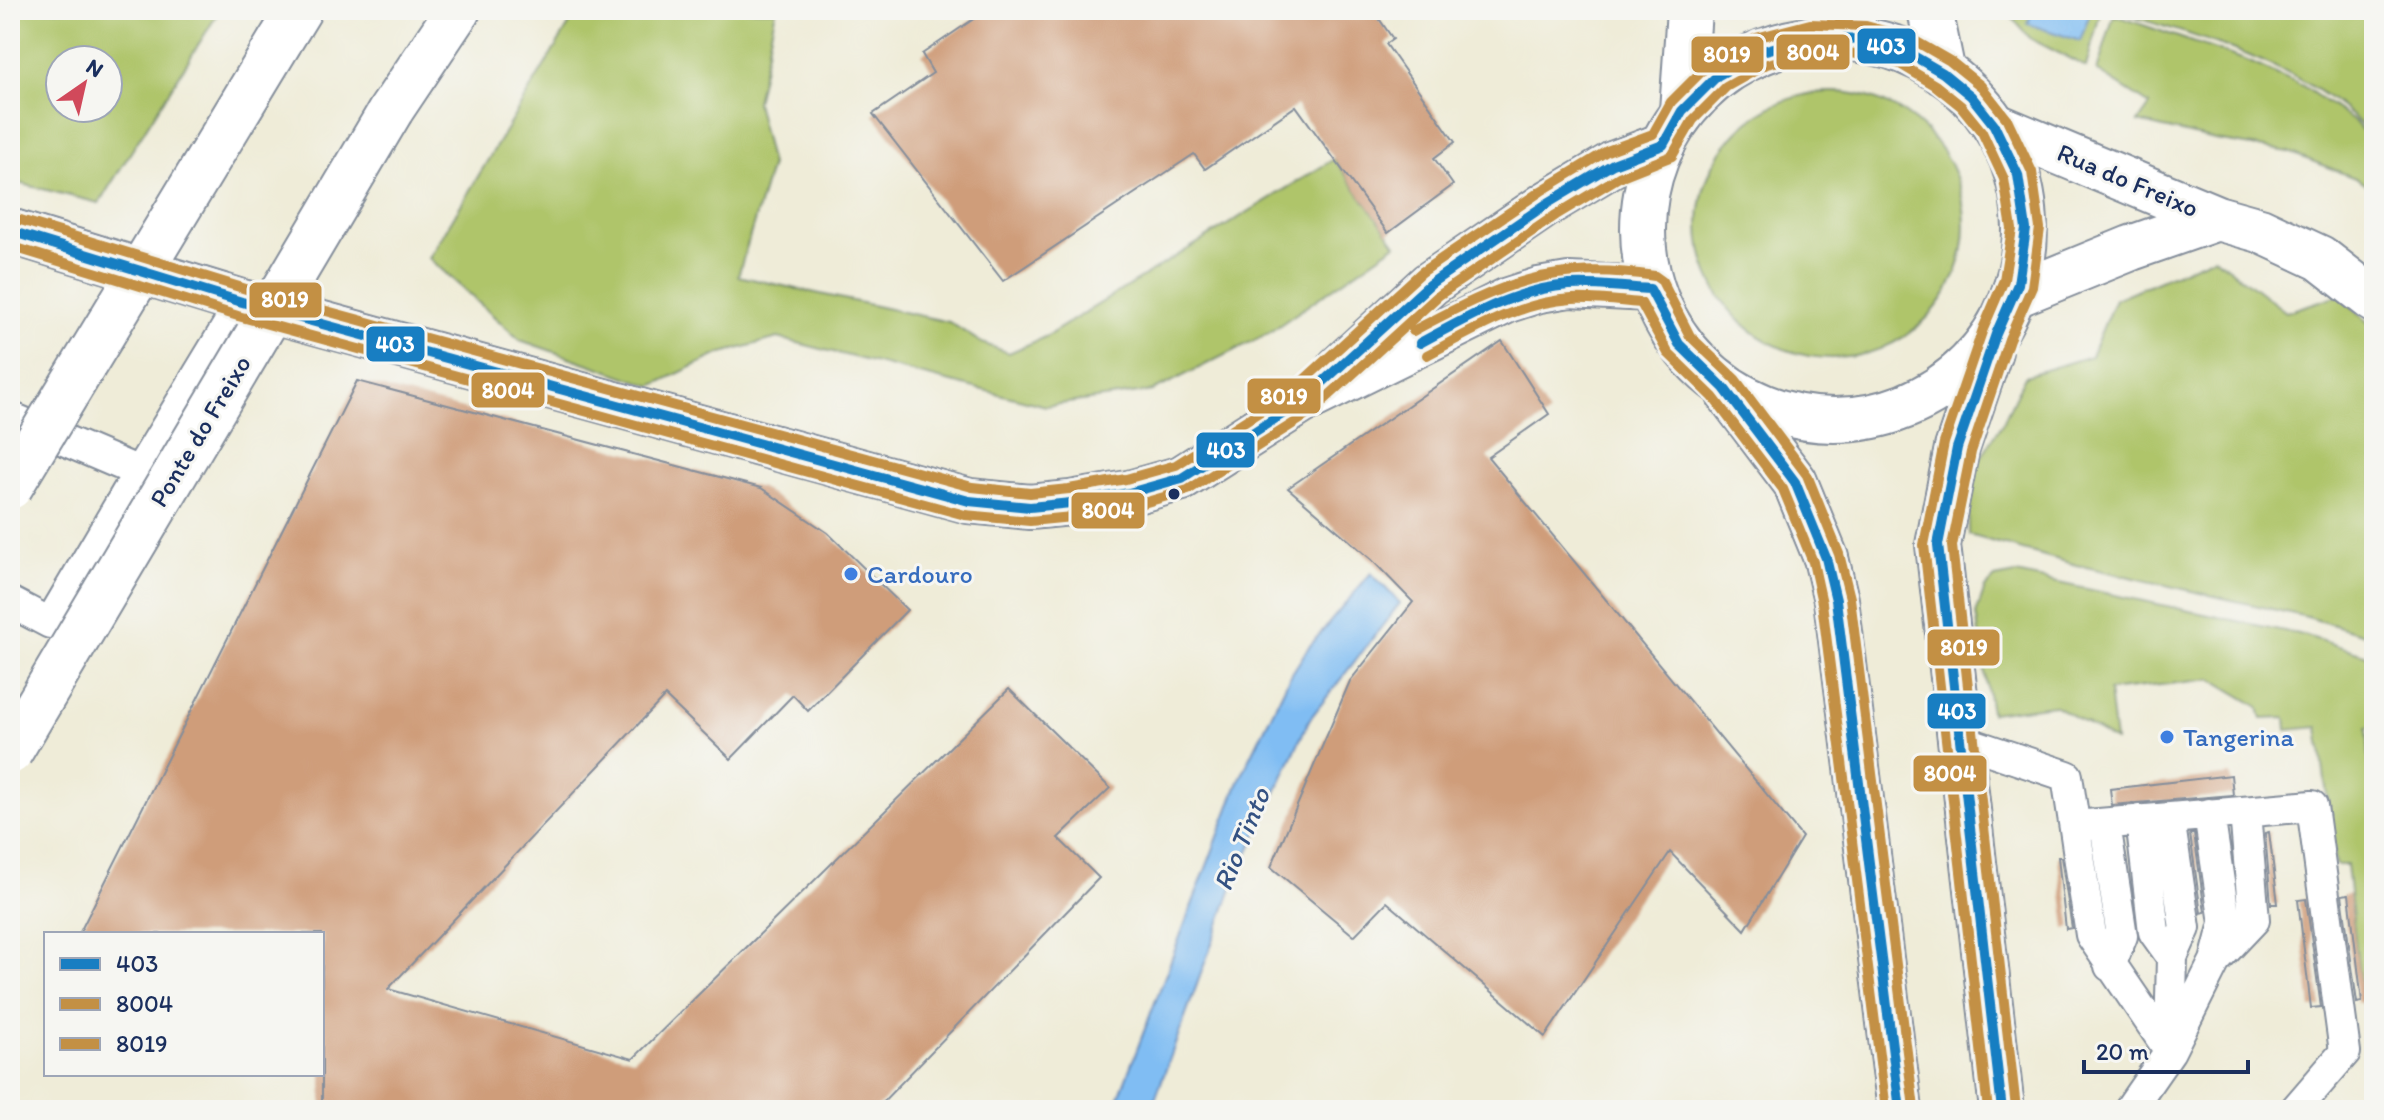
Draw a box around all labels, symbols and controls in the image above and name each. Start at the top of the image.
line badge: 403 [1856,27,1917,65]
line badge: 8004 [1775,33,1851,71]
text: 403 [1867,33,1905,60]
line badge: 8019 [1690,35,1765,74]
text: 8004 [1787,39,1840,66]
text: 8019 [1703,41,1751,68]
north arrow [44,44,124,124]
text: N [81,52,109,83]
street label: Rua do Freixo [2053,136,2203,224]
line badge: 8019 [248,281,323,319]
text: 8019 [261,286,309,313]
line badge: 403 [365,325,426,363]
text: 403 [376,331,414,358]
street label: Ponte do Freixo [142,349,258,513]
line badge: 8004 [470,371,546,409]
text: 8004 [482,377,535,404]
line badge: 8019 [1246,377,1322,415]
text: 8019 [1260,383,1308,410]
line badge: 403 [1195,431,1256,469]
text: 403 [1207,437,1245,464]
unlabelled marker [1166,486,1182,502]
line badge: 8004 [1070,491,1146,530]
text: 8004 [1082,497,1135,524]
place label: Cardouro [867,558,973,590]
marker: Cardouro [842,565,860,583]
line badge: 8019 [1926,628,2001,667]
text: 8019 [1940,634,1988,661]
line badge: 403 [1926,692,1987,730]
text: 403 [1938,698,1976,725]
place label: Tangerina [2183,721,2294,753]
marker: Tangerina [2158,728,2176,746]
line badge: 8004 [1912,754,1988,793]
text: 8004 [1924,760,1977,787]
water label: Rio Tinto [1205,782,1277,895]
legend [44,932,324,1076]
text: 403 [116,949,158,978]
text: 8004 [116,989,173,1018]
scale bar [2084,1024,2248,1074]
text: 8019 [116,1029,168,1058]
text: 20 m [2096,1037,2149,1066]

